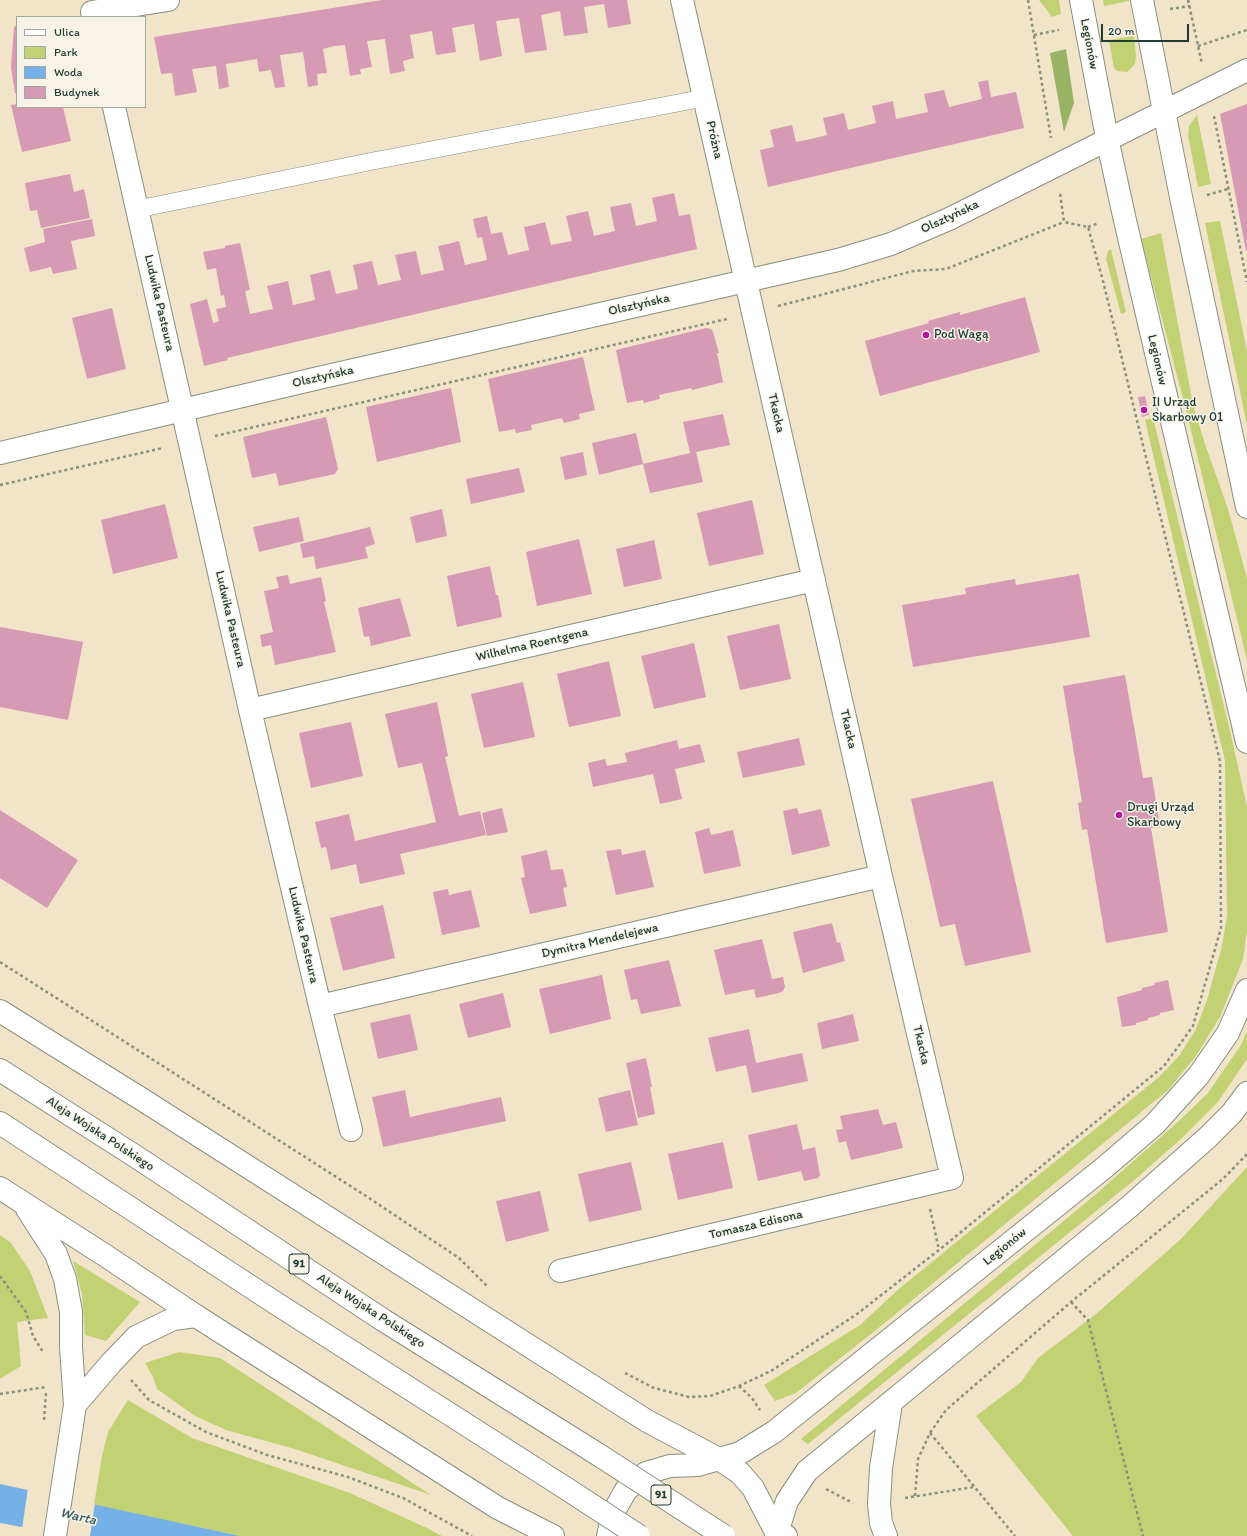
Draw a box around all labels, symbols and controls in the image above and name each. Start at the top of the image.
legend [16,16,146,108]
scale bar [1103,16,1191,42]
street label: Legionów [1076,17,1102,71]
text: 20 m [1108,24,1135,38]
text: Ulica [54,25,80,39]
text: Park [54,45,78,59]
text: Woda [54,65,83,79]
text: Budynek [54,85,99,99]
street label: Próżna [702,119,726,161]
street label: Olsztyńska [918,197,982,237]
street label: Ludwika Pasteura [140,253,178,353]
street label: Olsztyńska [607,290,671,320]
place label: Pod Wagą [934,327,989,343]
marker: Pod Wagą [921,330,931,340]
street label: Legionów [1144,333,1170,387]
street label: Olsztyńska [291,362,355,392]
street label: Tkacka [764,392,788,434]
place label: II Urząd Skarbowy 01 [1152,395,1223,426]
marker: II Urząd Skarbowy 01 [1139,405,1149,415]
street label: Ludwika Pasteura [211,569,249,669]
street label: Wilhelma Roentgena [474,624,590,666]
street label: Tkacka [836,708,860,750]
place label: Drugi Urząd Skarbowy [1127,800,1194,831]
marker: Drugi Urząd Skarbowy [1114,810,1124,820]
street label: Ludwika Pasteura [284,885,322,985]
street label: Dymitra Mendelejewa [540,920,660,962]
street label: Tkacka [909,1024,933,1066]
street label: Aleja Wojska Polskiego [43,1093,157,1175]
street label: Tomasza Edisona [708,1207,804,1243]
street label: Legionów [980,1225,1030,1269]
road number: 91 [289,1254,309,1274]
street label: Aleja Wojska Polskiego [314,1270,428,1352]
road number: 91 [651,1485,671,1505]
water label: Warta [58,1505,98,1529]

